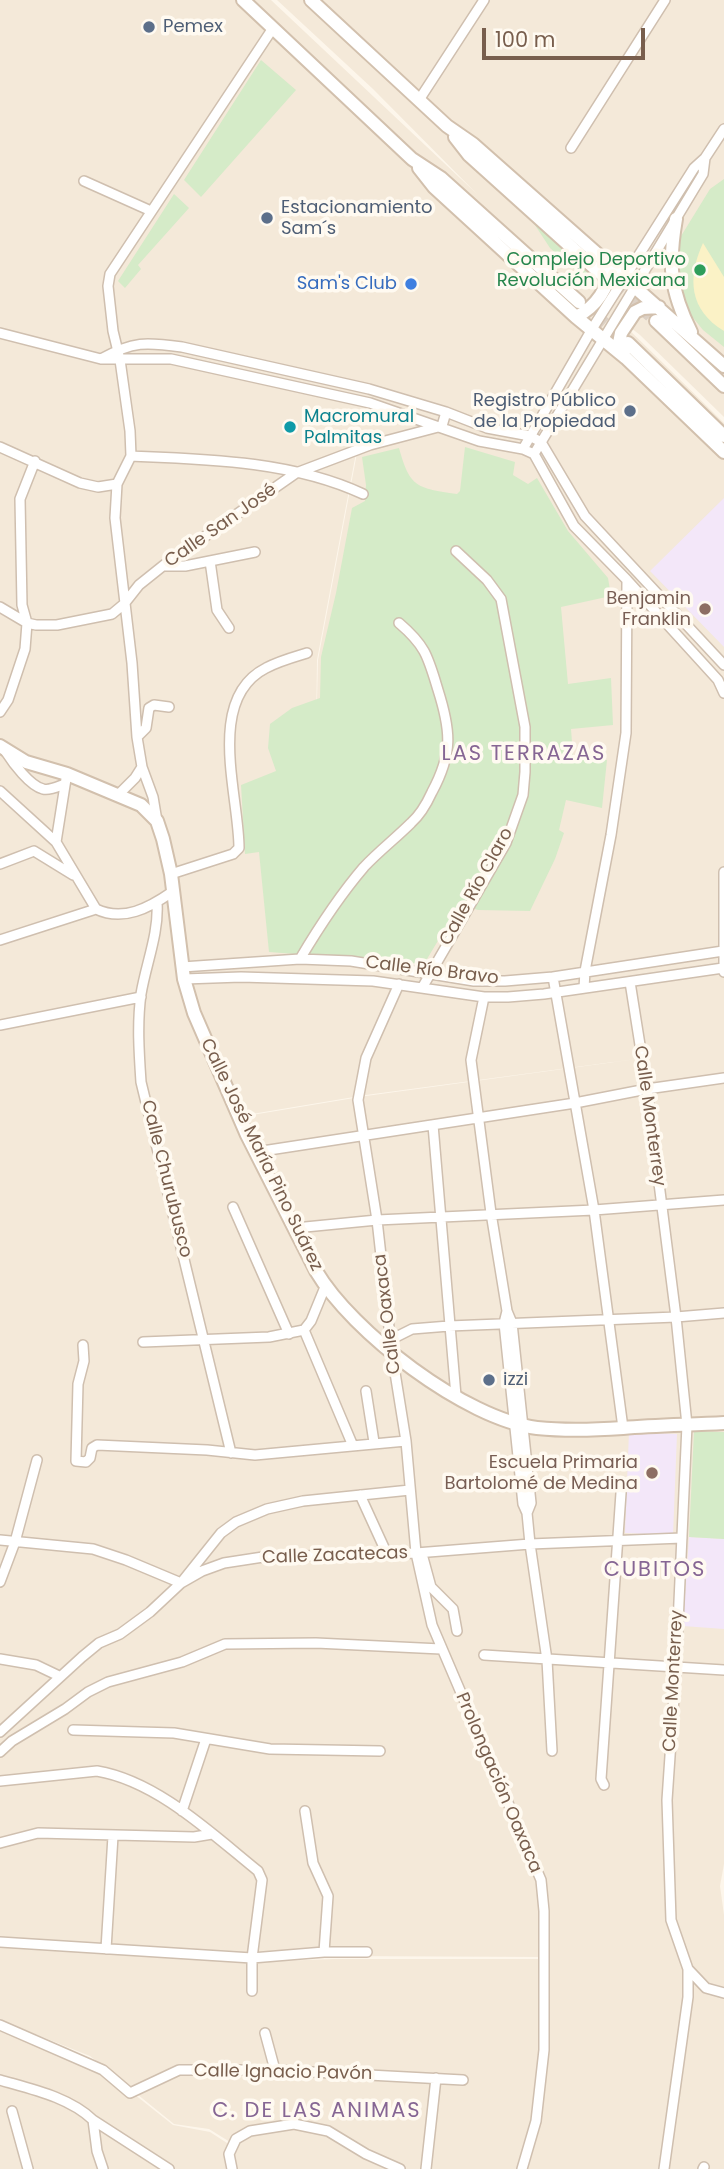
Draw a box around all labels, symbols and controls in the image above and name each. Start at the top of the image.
scale bar [486,14,649,58]
place label: Pemex [163,16,223,38]
marker: Pemex [141,19,157,35]
text: 100 m [495,25,555,54]
place label: Estacionamiento Sam´s [281,197,433,240]
marker: Estacionamiento Sam´s [259,210,275,226]
place label: Complejo Deportivo Revolución Mexicana [497,249,686,292]
marker: Complejo Deportivo Revolución Mexicana [692,262,708,278]
place label: Sam's Club [297,273,397,295]
marker: Sam's Club [403,276,419,292]
place label: Registro Público de la Propiedad [473,390,616,432]
marker: Registro Público de la Propiedad [622,403,638,419]
place label: Macromural Palmitas [304,406,414,448]
marker: Macromural Palmitas [282,419,298,435]
street label: Calle San José [161,479,281,573]
place label: Benjamin Franklin [606,588,691,630]
marker: Benjamin Franklin [697,601,713,617]
district label: LAS TERRAZAS [443,742,605,768]
street label: Calle Río Claro [436,824,518,950]
street label: Calle Río Bravo [364,952,500,990]
street label: Calle José María Pino Suárez [195,1035,327,1275]
street label: Calle Monterrey [628,1044,670,1188]
street label: Calle Churubusco [136,1098,196,1260]
street label: Calle Oaxaca [370,1253,406,1375]
place label: izzi [503,1369,528,1391]
marker: izzi [481,1372,497,1388]
place label: Escuela Primaria Bartolomé de Medina [444,1452,638,1494]
marker: Escuela Primaria Bartolomé de Medina [644,1465,660,1481]
street label: Calle Zacatecas [262,1543,408,1569]
district label: CUBITOS [605,1558,705,1584]
street label: Calle Monterrey [660,1610,688,1752]
street label: Prolongación Oaxaca [450,1690,546,1876]
street label: Calle Ignacio Pavón [194,2061,372,2085]
district label: C. DE LAS ANIMAS [214,2099,420,2125]

